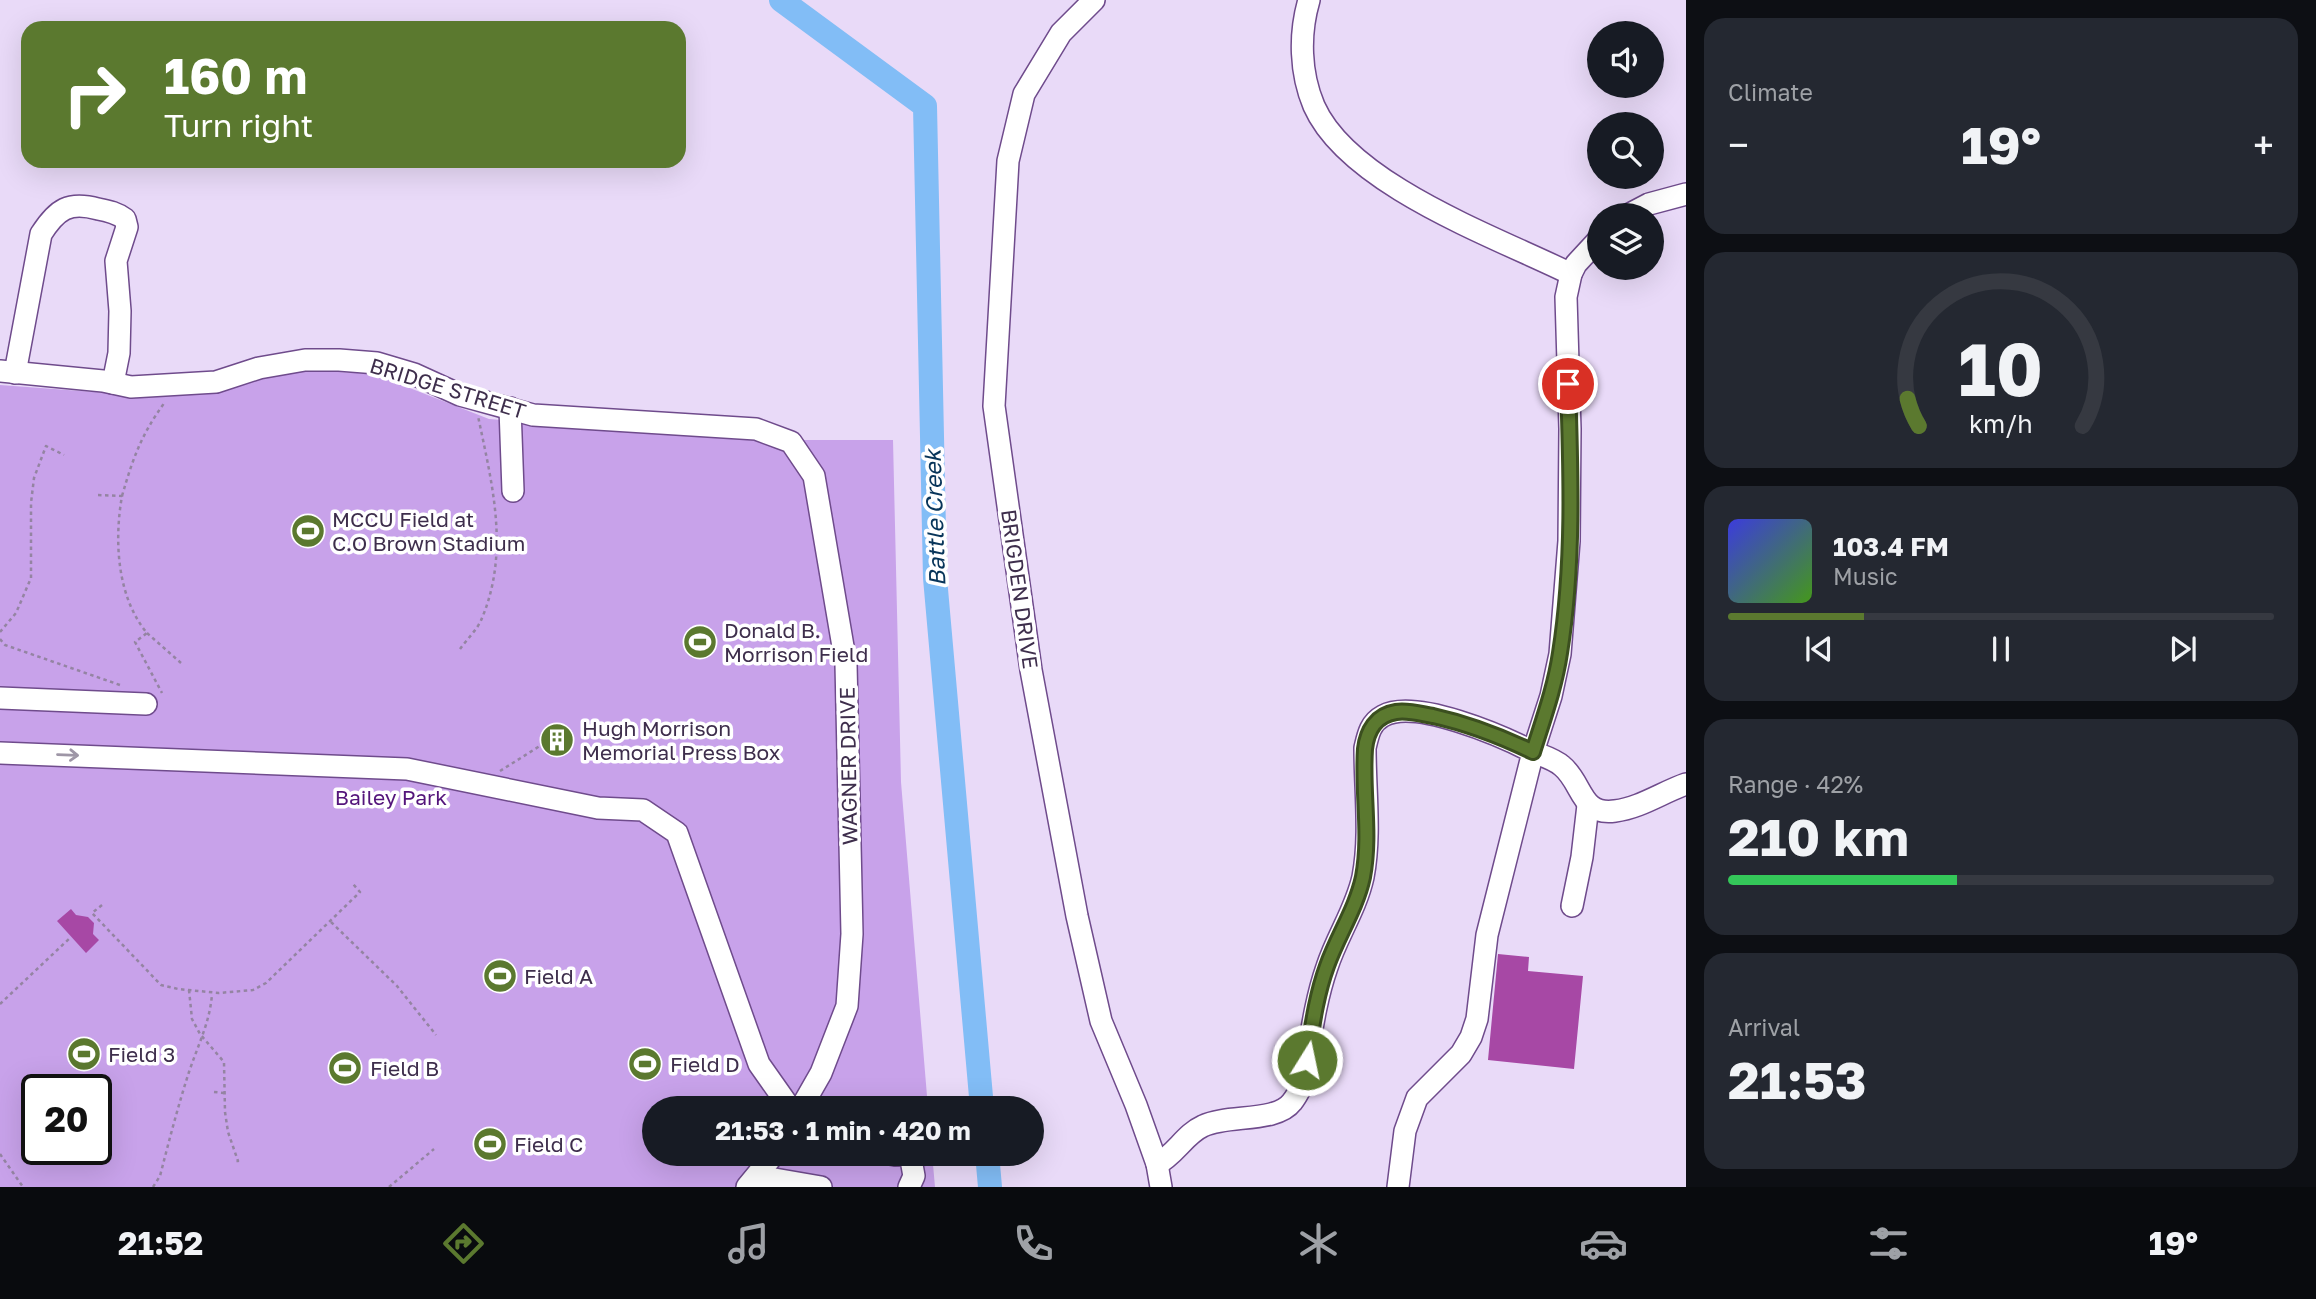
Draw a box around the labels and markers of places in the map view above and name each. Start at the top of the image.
pin [1538,354,1598,414]
place label: MCCU Field at C.O Brown Stadium [332,506,525,556]
sports icon: MCCU Field at C.O Brown Stadium [289,512,327,550]
place label: Donald B. Morrison Field [724,617,868,667]
sports icon: Donald B. Morrison Field [681,623,719,661]
place label: Hugh Morrison Memorial Press Box [582,715,781,765]
building icon: Hugh Morrison Memorial Press Box [538,721,576,759]
sports icon: Field A [481,957,519,995]
place label: Field A [524,963,593,989]
sports icon: Field 3 [65,1035,103,1073]
place label: Field 3 [108,1041,175,1067]
sports icon: Field D [626,1045,664,1083]
sports icon: Field B [326,1049,364,1087]
place label: Field D [670,1051,740,1077]
place label: Field B [370,1055,439,1081]
sports icon: Field C [471,1125,509,1163]
place label: Field C [514,1131,583,1157]

